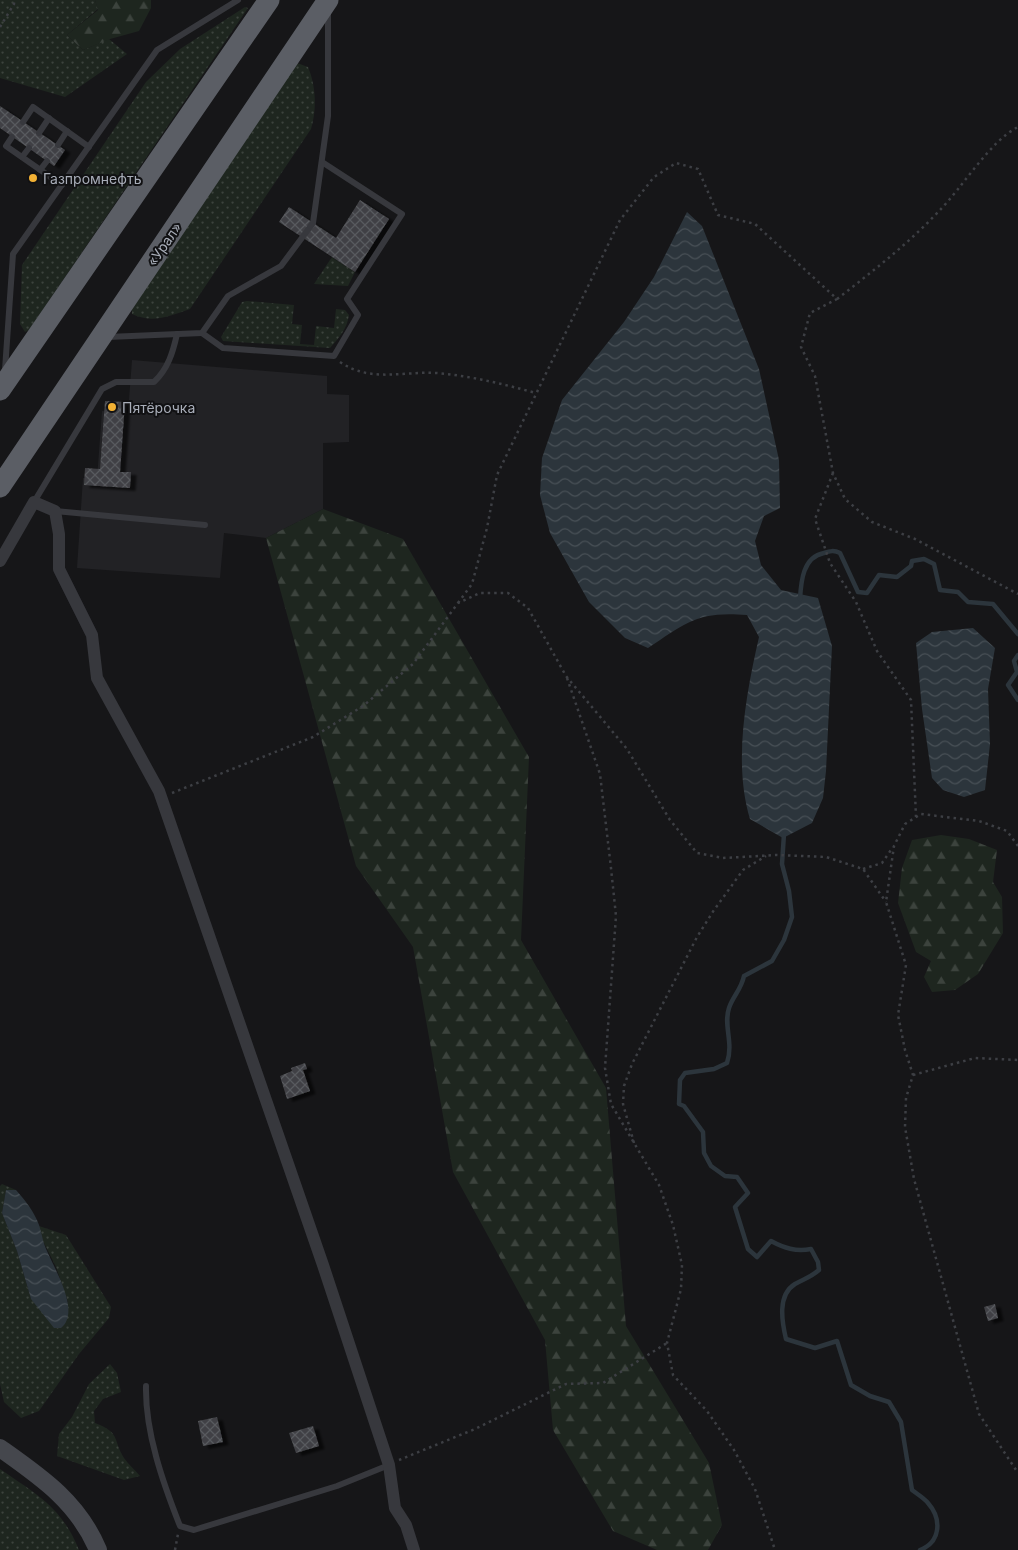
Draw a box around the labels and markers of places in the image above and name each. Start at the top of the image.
place label: Газпромнефть [43,170,142,187]
marker: Газпромнефть [27,172,39,184]
place label: Пятёрочка [122,399,195,416]
marker: Пятёрочка [106,401,118,413]

